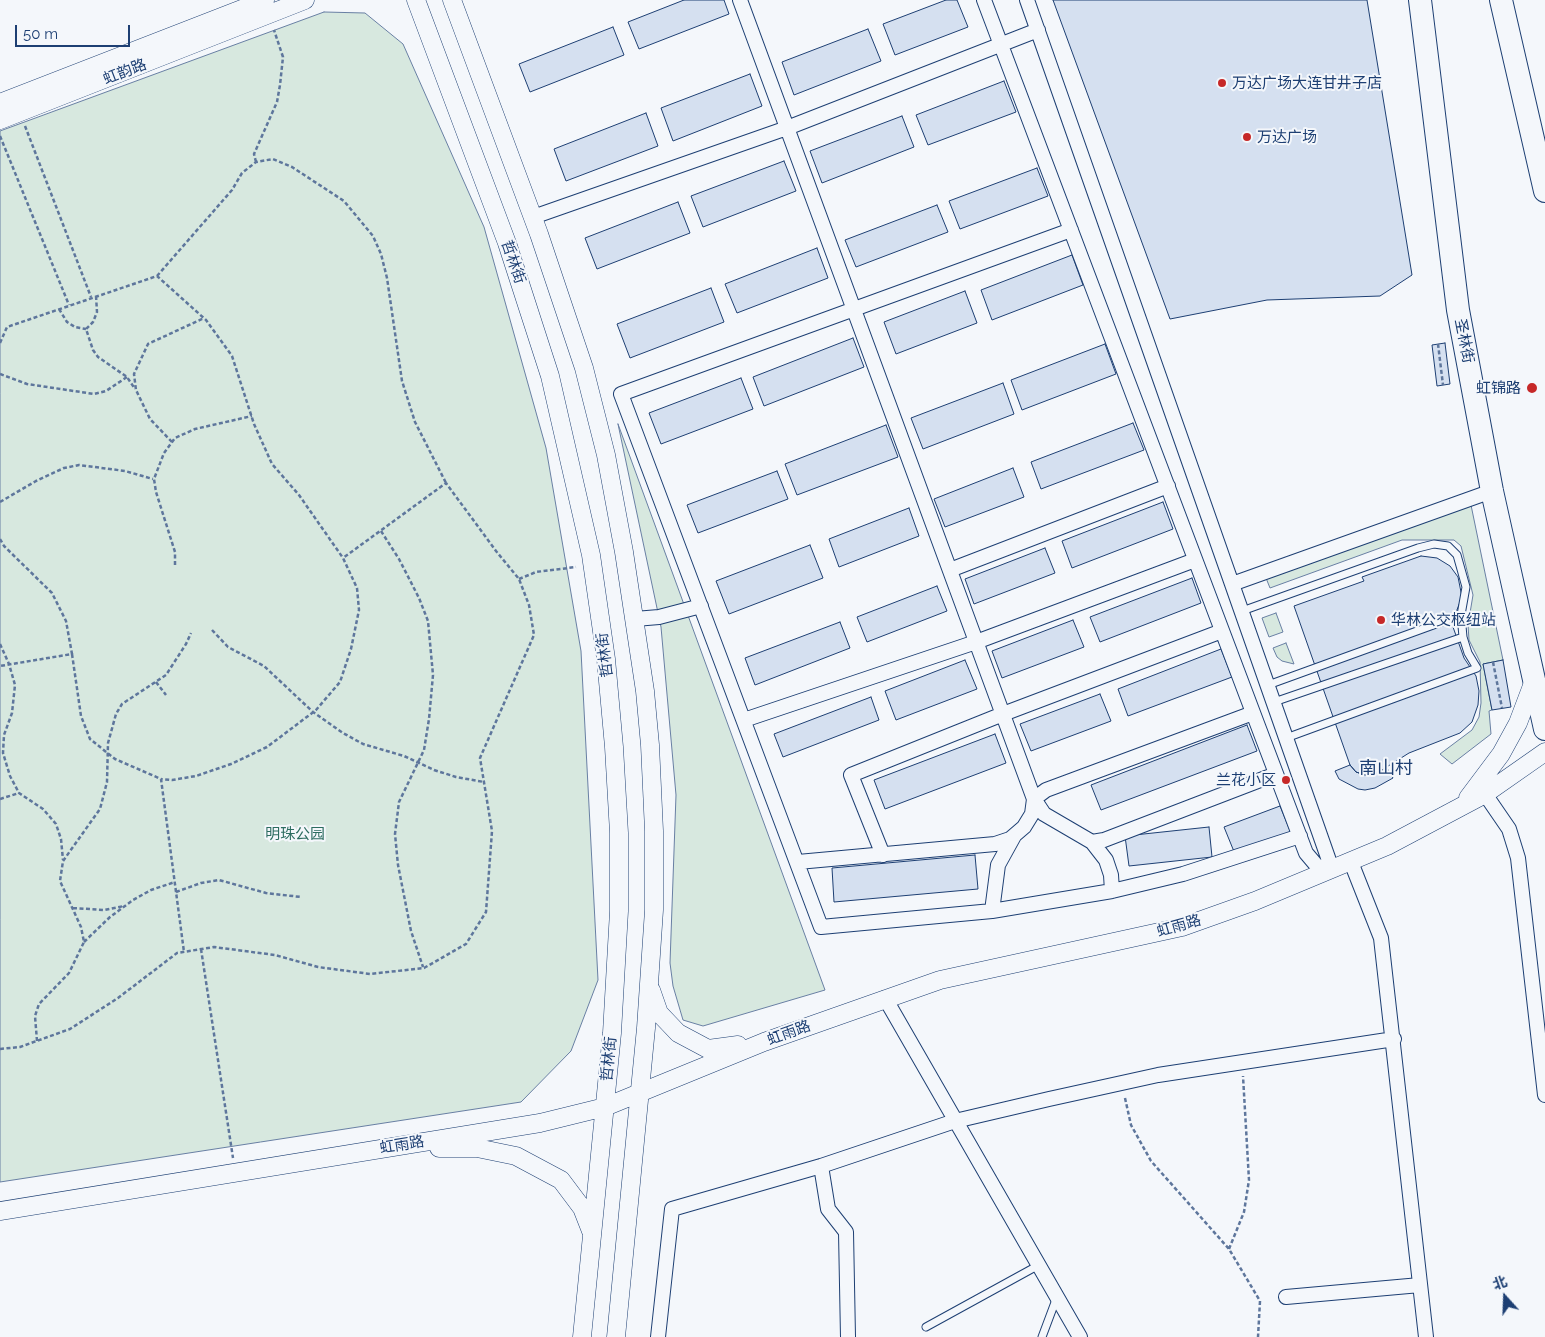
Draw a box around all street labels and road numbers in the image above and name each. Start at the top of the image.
street label: 虹韵路 [101,56,149,88]
street label: 哲林街 [497,238,529,286]
street label: 圣林街 [1451,317,1477,365]
street label: 哲林街 [593,632,617,678]
street label: 虹雨路 [1155,911,1203,941]
street label: 虹雨路 [765,1017,813,1049]
street label: 哲林街 [598,1036,620,1082]
street label: 虹雨路 [378,1133,426,1157]

